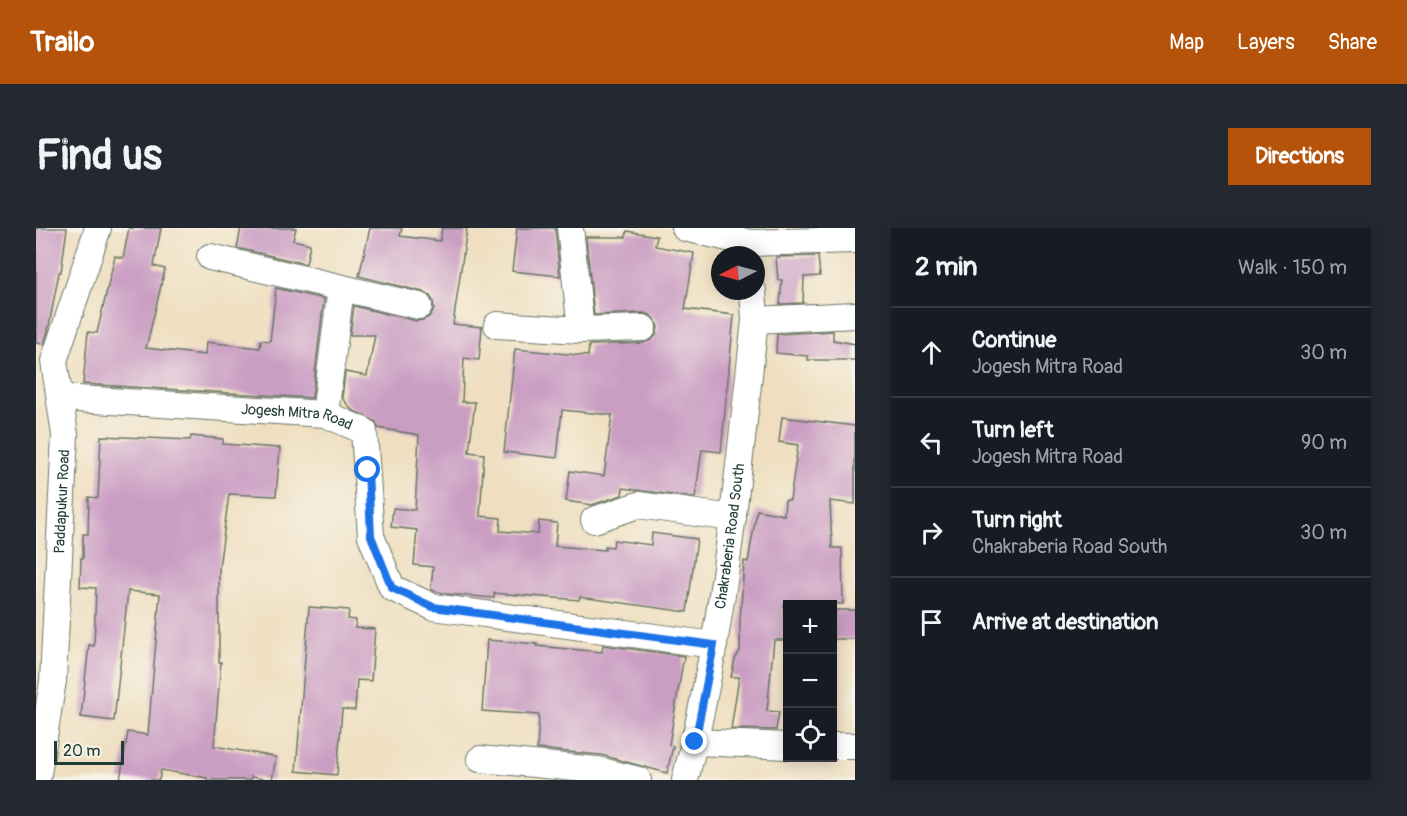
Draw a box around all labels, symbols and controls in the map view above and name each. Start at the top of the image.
text: Trailo [30,25,94,60]
text: Map [1169,29,1204,56]
text: Layers [1237,29,1295,56]
text: Share [1328,29,1377,56]
button: Directions [1228,128,1371,185]
text: Find us [36,130,162,182]
north arrow [711,246,765,300]
text: 2 min [915,251,977,283]
text: Walk · 150 m [1238,255,1347,280]
text: Continue [972,326,1056,354]
icon: ahead [915,336,948,369]
text: 30 m [1300,340,1347,365]
text: Jogesh Mitra Road [972,354,1123,379]
street label: Jogesh Mitra Road [240,399,356,434]
text: Turn left [972,416,1054,444]
icon: left [915,426,948,459]
text: 90 m [1301,430,1347,455]
text: Jogesh Mitra Road [972,444,1123,469]
street label: Paddapukur Road [50,449,74,554]
route start [354,456,380,482]
street label: Chakraberia Road South [710,462,749,610]
text: Turn right [972,506,1062,534]
icon: right [915,516,948,549]
text: 30 m [1300,520,1347,545]
text: Chakraberia Road South [972,534,1167,559]
map controls [783,600,837,762]
button: + [783,600,837,654]
icon: arrive [915,606,948,639]
text: Arrive at destination [972,608,1158,636]
button: − [783,654,837,708]
button: locate [783,708,837,762]
route end [681,728,707,754]
scale bar [54,738,124,766]
text: 20 m [63,741,101,761]

